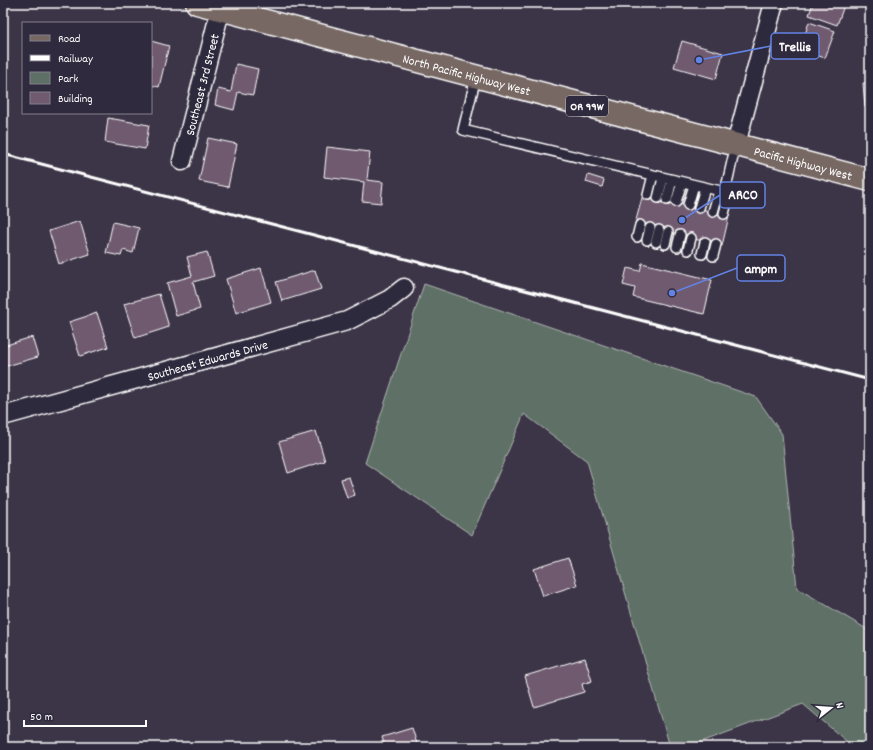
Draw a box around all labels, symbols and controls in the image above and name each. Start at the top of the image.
legend [22,22,152,114]
text: Road [58,31,80,48]
street label: Southeast 3rd Street [182,32,226,138]
callout: Trellis [771,33,819,59]
text: Trellis [779,38,811,58]
street label: North Pacific Highway West [400,50,532,102]
text: Railway [58,51,94,68]
text: Park [58,71,79,88]
text: Building [58,91,93,108]
road number: OR 99W [566,96,608,116]
street label: Pacific Highway West [752,143,854,187]
callout: ARCO [720,182,765,208]
text: ARCO [728,186,758,206]
callout: ampm [737,255,785,281]
text: ampm [745,260,778,280]
street label: Southeast Edwards Drive [146,336,271,388]
north arrow [811,688,851,728]
text: N [830,701,847,711]
scale bar [24,702,146,728]
text: 50 m [30,709,53,726]

